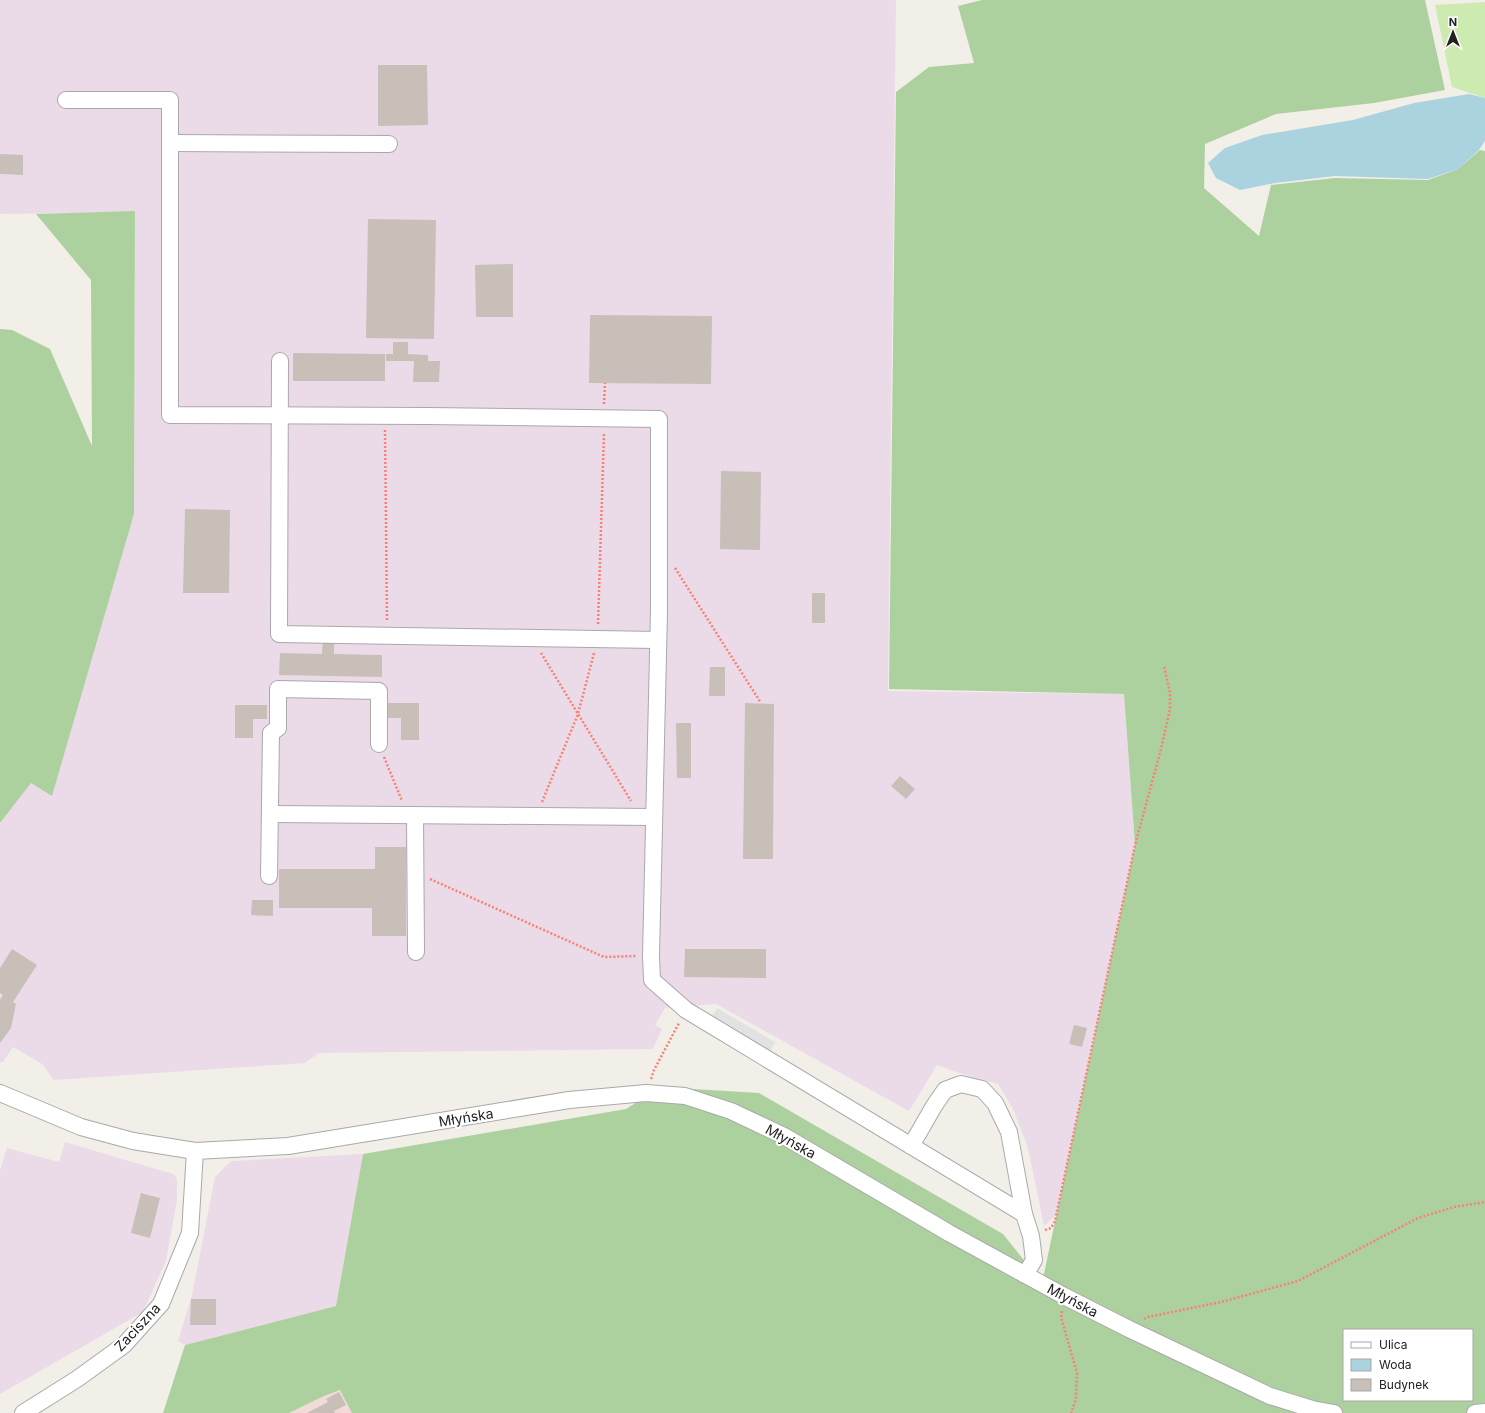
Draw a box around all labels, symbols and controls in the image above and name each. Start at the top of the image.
north arrow [1433,12,1473,52]
text: N [1449,15,1457,29]
street label: Młyńska [437,1104,495,1130]
street label: Młyńska [763,1120,819,1162]
street label: Młyńska [1045,1280,1101,1320]
street label: Zaciszna [111,1300,163,1354]
legend [1343,1329,1473,1401]
text: Ulica [1379,1337,1407,1352]
text: Woda [1379,1357,1412,1372]
text: Budynek [1379,1377,1429,1392]

